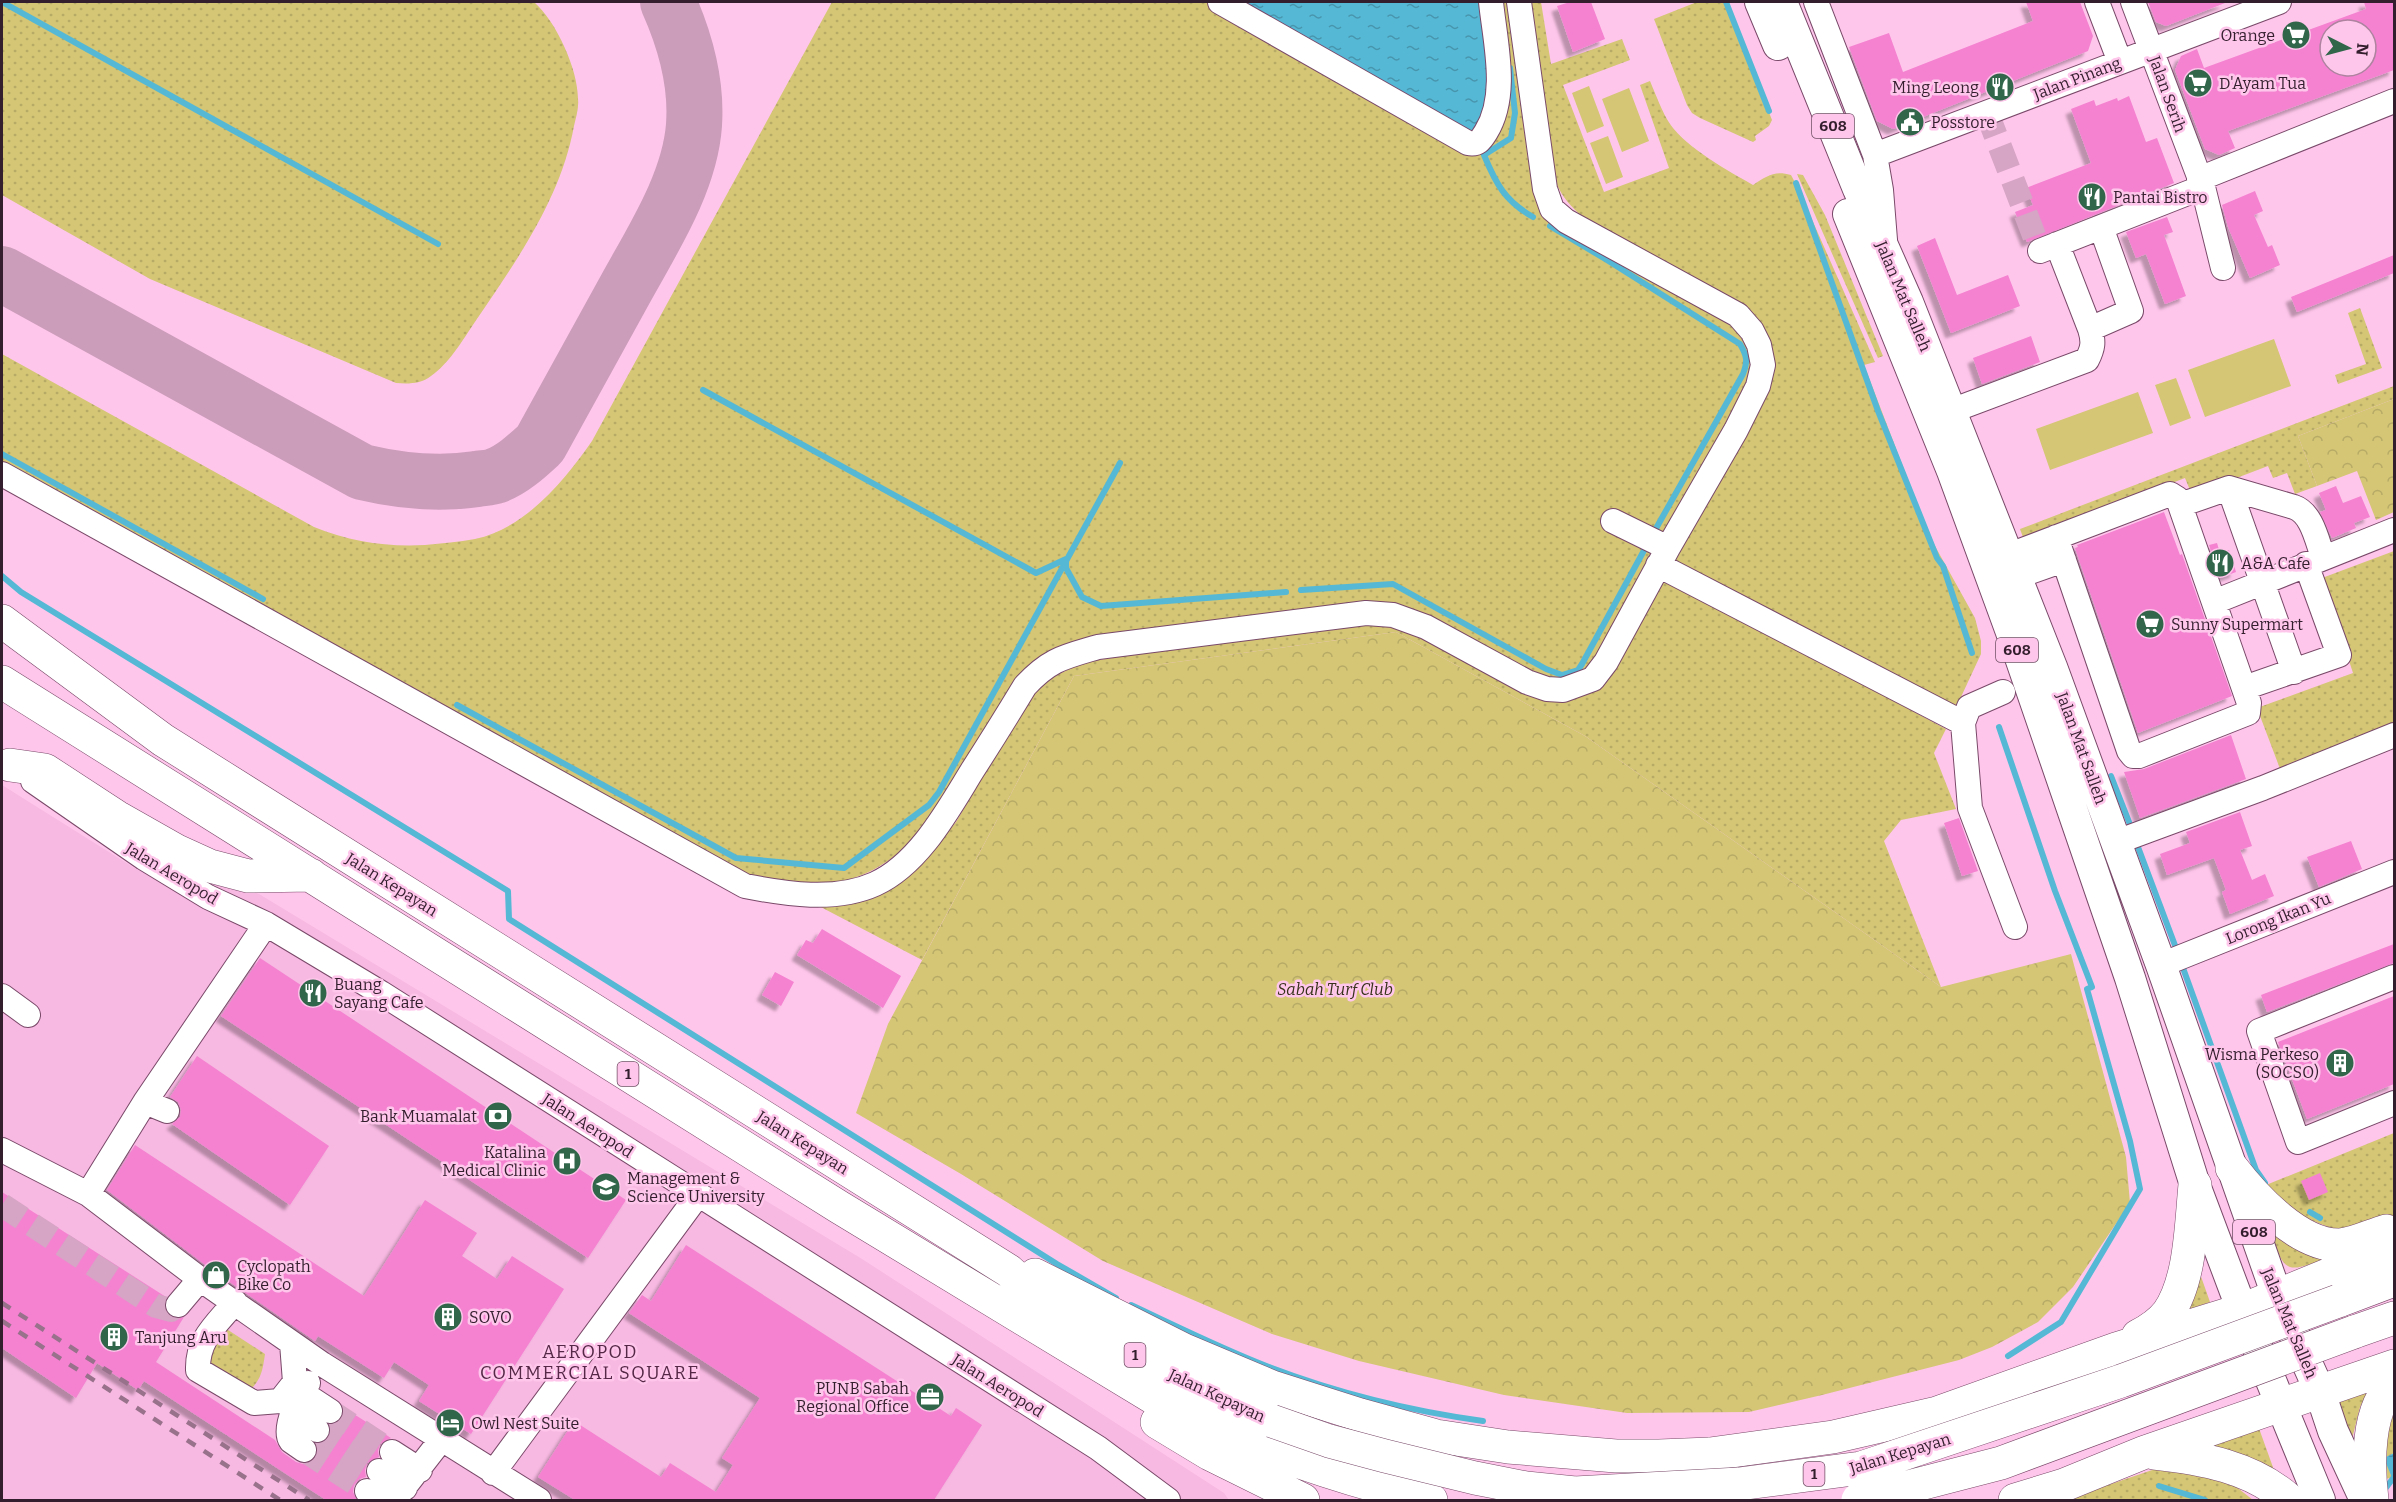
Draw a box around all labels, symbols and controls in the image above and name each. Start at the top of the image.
north arrow [2318,18,2378,78]
supermarket icon: Orange [2280,19,2312,51]
place label: Orange [2220,26,2275,45]
text: N [2352,42,2373,57]
street label: Jalan Serih [2145,52,2190,135]
street label: Jalan Pinang [2030,53,2124,104]
supermarket icon: D'Ayam Tua [2182,67,2214,99]
restaurant icon: Ming Leong [1984,71,2016,103]
place label: D'Ayam Tua [2219,74,2306,93]
place label: Ming Leong [1892,78,1979,97]
public building icon: Posstore [1894,106,1926,138]
place label: Posstore [1931,113,1995,132]
road number: 608 [1812,114,1854,138]
restaurant icon: Pantai Bistro [2076,181,2108,213]
place label: Pantai Bistro [2113,188,2207,207]
street label: Jalan Mat Salleh [1871,237,1935,354]
restaurant icon: A&A Cafe [2204,547,2236,579]
place label: A&A Cafe [2241,554,2310,573]
supermarket icon: Sunny Supermart [2134,608,2166,640]
place label: Sunny Supermart [2171,615,2303,634]
road number: 608 [1996,638,2038,662]
street label: Jalan Mat Salleh [2052,689,2111,807]
street label: Jalan Aeropod [121,838,222,909]
street label: Jalan Kepayan [342,848,441,920]
street label: Lorong Ikan Yu [2223,889,2334,948]
place label: Buang Sayang Cafe [334,975,424,1012]
restaurant icon: Buang Sayang Cafe [297,977,329,1009]
park label: Sabah Turf Club [1277,980,1393,999]
place label: Wisma Perkeso (SOCSO) [2205,1045,2319,1082]
building icon: Wisma Perkeso (SOCSO) [2324,1047,2356,1079]
road number: 1 [618,1062,638,1086]
street label: Jalan Aeropod [538,1089,637,1162]
bank icon: Bank Muamalat [482,1100,514,1132]
street label: Jalan Kepayan [753,1106,852,1178]
place label: Bank Muamalat [360,1107,477,1126]
place label: Katalina Medical Clinic [442,1143,546,1180]
hospital icon: Katalina Medical Clinic [551,1145,583,1177]
place label: Management & Science University [627,1169,765,1206]
school or university icon: Management & Science University [590,1171,622,1203]
road number: 608 [2233,1220,2275,1244]
place label: Cyclopath Bike Co [237,1257,311,1294]
shop icon: Cyclopath Bike Co [200,1259,232,1291]
street label: Jalan Mat Salleh [2257,1264,2321,1381]
building icon: SOVO [432,1301,464,1333]
place label: SOVO [469,1308,512,1327]
building icon: Tanjung Aru [98,1321,130,1353]
place label: Tanjung Aru [135,1328,227,1347]
district label: AEROPOD COMMERCIAL SQUARE [480,1341,700,1384]
road number: 1 [1124,1343,1146,1367]
street label: Jalan Aeropod [948,1349,1047,1421]
street label: Jalan Kepayan [1165,1364,1268,1426]
place label: PUNB Sabah Regional Office [796,1379,909,1416]
office icon: PUNB Sabah Regional Office [914,1381,946,1413]
hotel icon: Owl Nest Suite [434,1407,466,1439]
place label: Owl Nest Suite [471,1414,579,1433]
street label: Jalan Kepayan [1846,1429,1953,1478]
road number: 1 [1804,1462,1824,1486]

